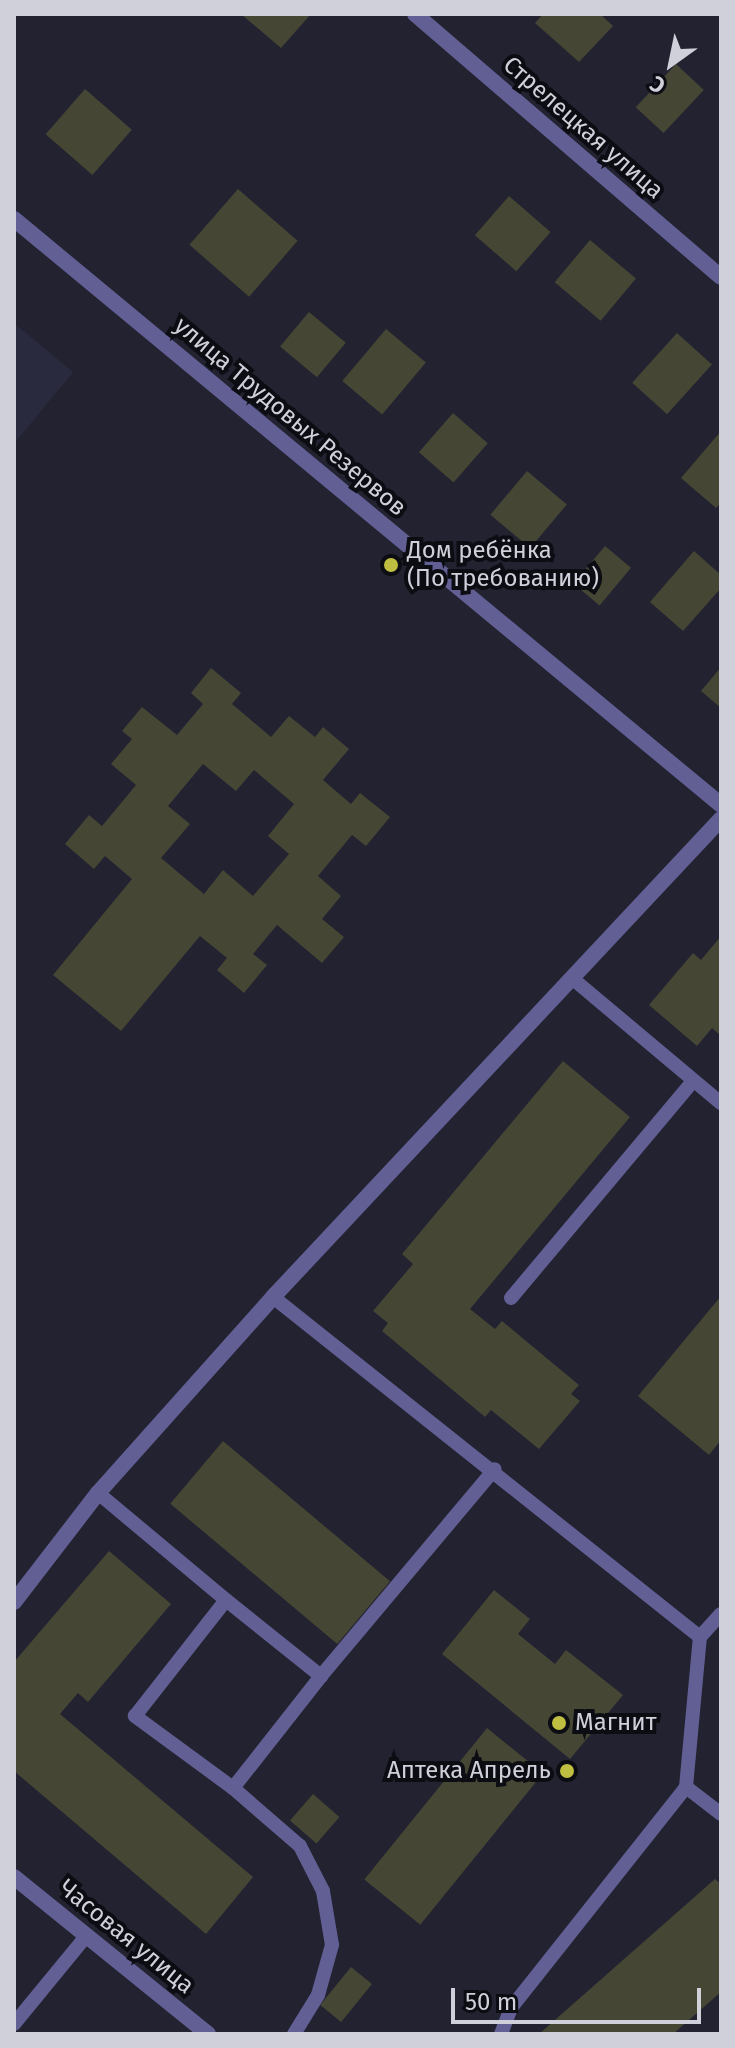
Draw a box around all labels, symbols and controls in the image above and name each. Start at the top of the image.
north arrow [631,24,711,104]
street label: Стрелецкая улица [497,51,669,205]
street label: улица Трудовых Резервов [168,312,412,522]
place label: Дом ребёнка (По требованию) [407,537,599,593]
marker: Дом ребёнка (По требованию) [382,556,400,574]
place label: Магнит [575,1709,656,1737]
marker: Магнит [550,1714,568,1732]
place label: Аптека Апрель [387,1757,551,1785]
marker: Аптека Апрель [558,1762,576,1780]
street label: Часовая улица [53,1874,199,2000]
scale bar [455,1972,705,2022]
text: 50 m [465,1988,517,2016]

